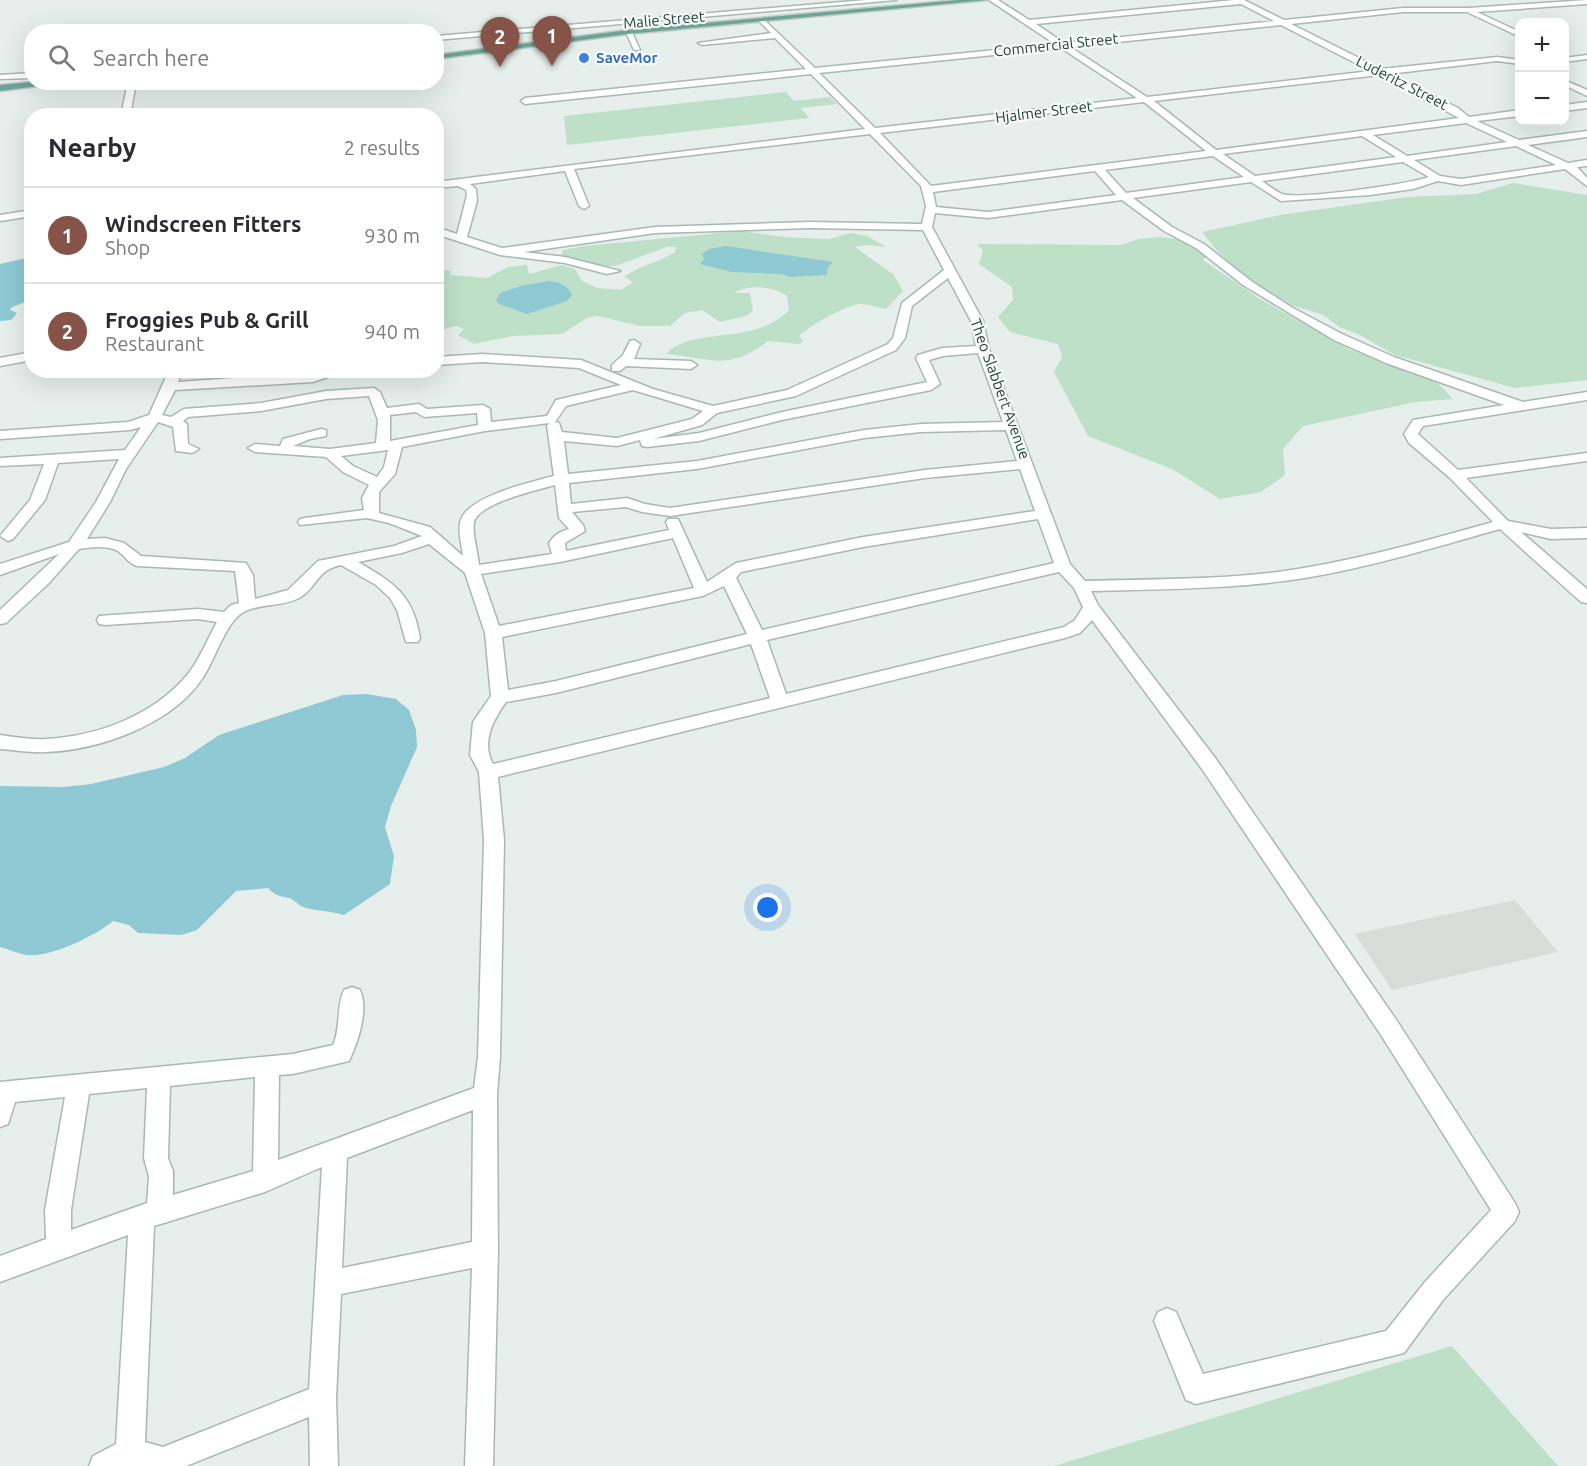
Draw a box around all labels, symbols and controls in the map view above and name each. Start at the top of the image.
street label: Malie Street [622,7,706,32]
pin: 1 [532,16,572,66]
pin: 2 [480,17,520,67]
map controls [1515,18,1569,126]
button: + [1515,18,1569,72]
search box [24,24,444,90]
street label: Commercial Street [993,29,1119,60]
icon: search [45,41,78,74]
text: Search here [93,45,209,70]
place label: SaveMor [596,49,659,66]
marker: SaveMor [577,51,591,65]
street label: Luderitz Street [1354,52,1451,113]
button: − [1515,72,1569,126]
street label: Hjalmer Street [994,97,1094,126]
text: Nearby [48,133,136,162]
text: 2 results [344,136,420,159]
text: Windscreen Fitters [105,211,301,236]
text: 1 [62,224,73,247]
text: 930 m [364,224,420,247]
text: Shop [105,236,150,259]
text: Froggies Pub & Grill [105,307,309,332]
street label: Theo Slabbert Avenue [967,316,1034,461]
text: 2 [62,320,73,343]
text: 940 m [364,320,420,343]
text: Restaurant [105,332,204,355]
your location [753,893,782,922]

